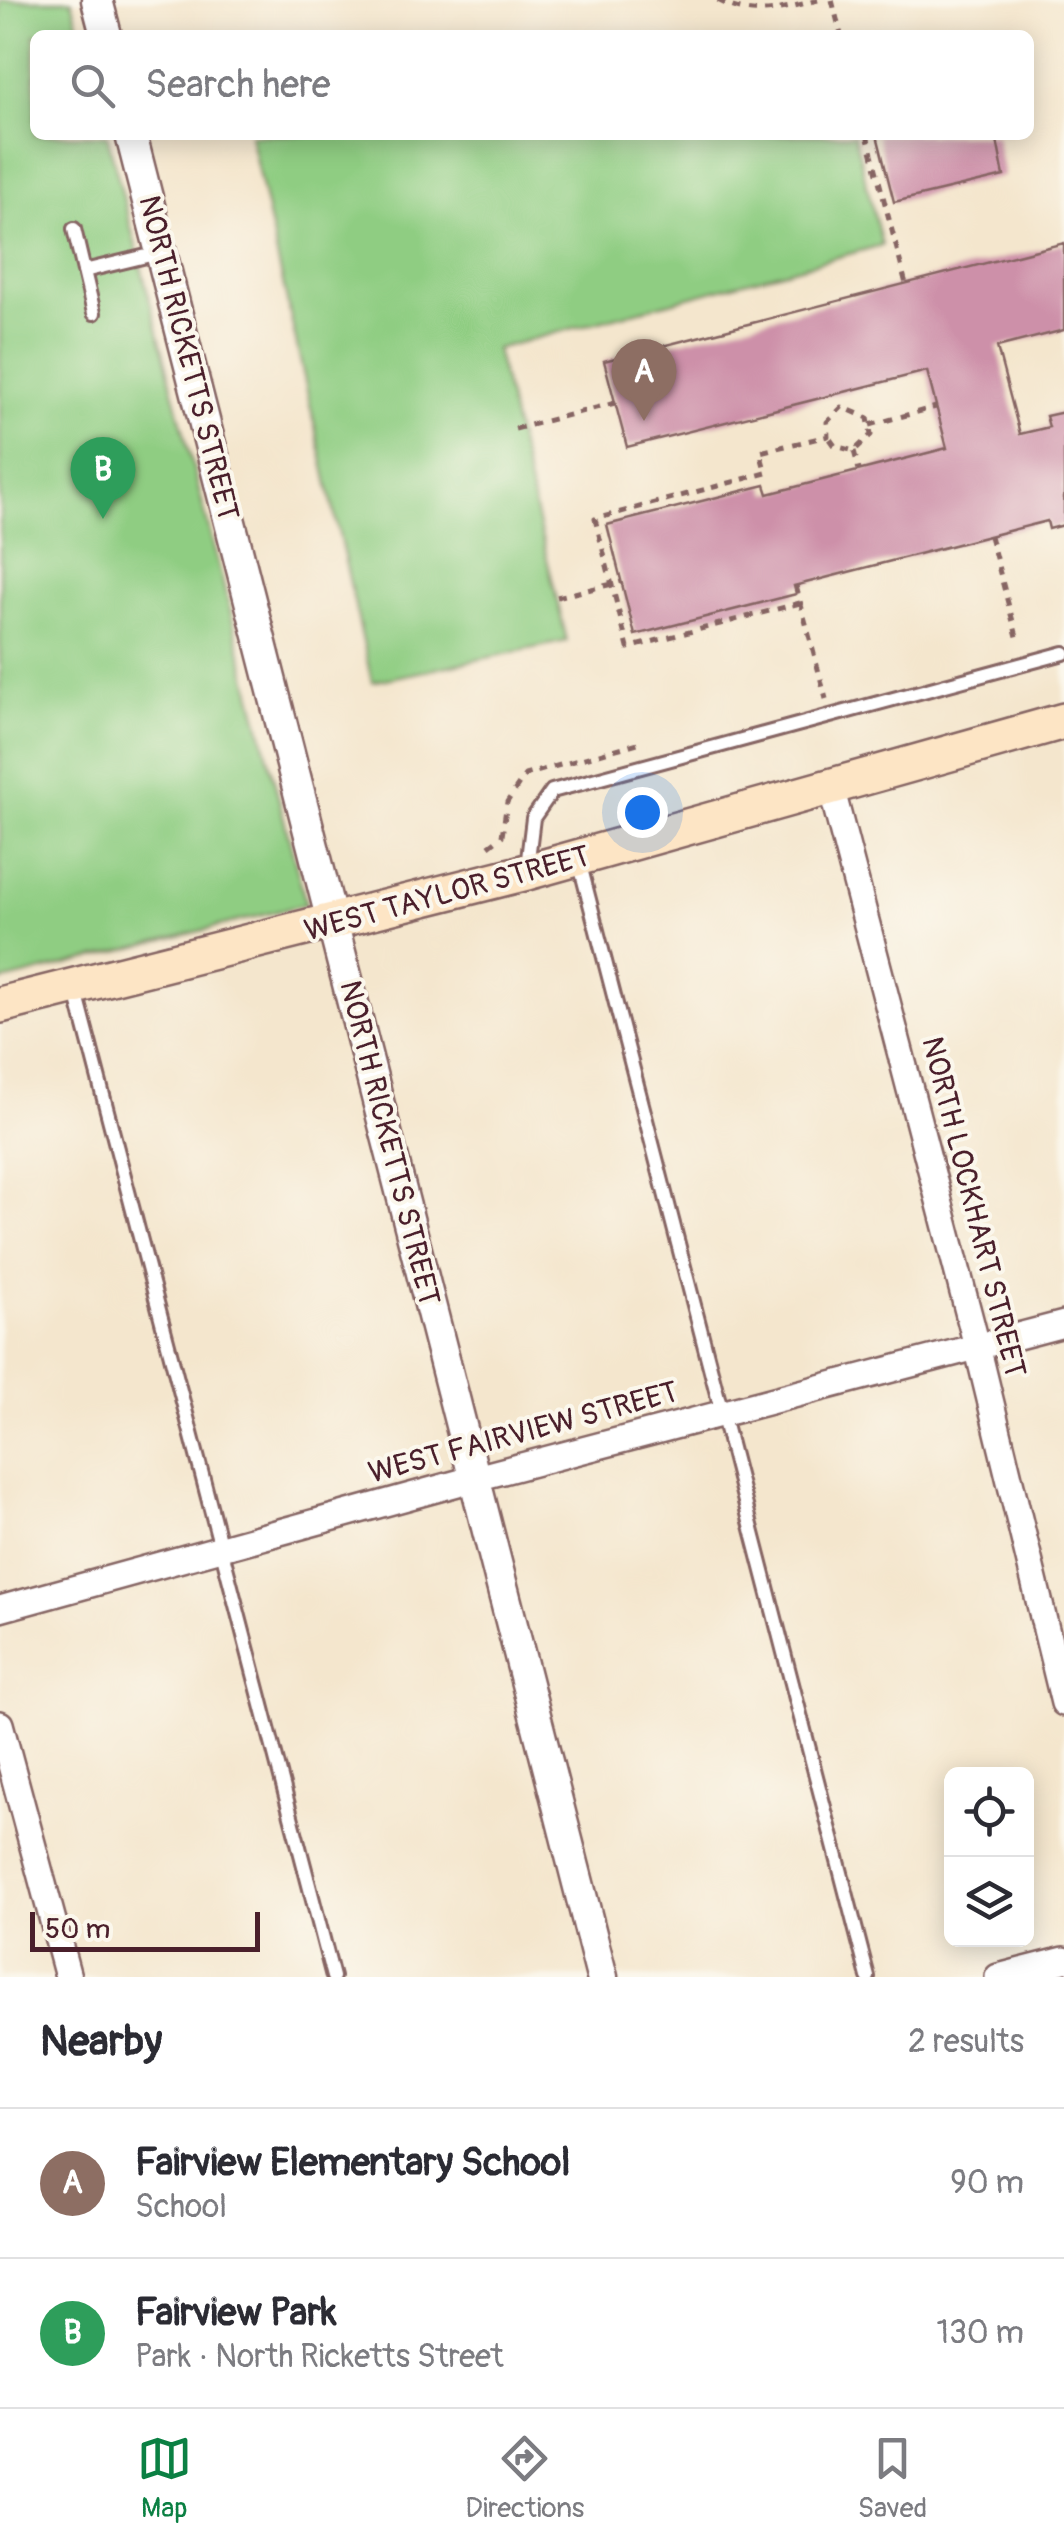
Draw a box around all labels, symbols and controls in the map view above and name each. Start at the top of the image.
search box [30,30,1034,140]
icon: search [65,58,120,113]
text: Search here [145,61,331,109]
street label: NORTH RICKETTS STREET [130,192,247,524]
pin: A [612,338,676,421]
pin: B [70,436,136,519]
your location [617,787,668,838]
street label: WEST TAYLOR STREET [300,838,594,949]
street label: NORTH RICKETTS STREET [331,977,448,1309]
street label: NORTH LOCKHART STREET [913,1033,1034,1381]
street label: WEST FAIRVIEW STREET [364,1373,682,1492]
map controls [944,1767,1034,1947]
button: locate [944,1767,1034,1857]
button: layers [944,1857,1034,1947]
scale bar [30,1907,260,1952]
text: 50 m [45,1912,110,1947]
text: Nearby [40,2016,162,2068]
text: 2 results [908,2022,1024,2062]
text: Fairview Elementary School [135,2139,570,2187]
text: A [62,2163,83,2203]
text: 90 m [950,2163,1024,2203]
text: School [135,2187,227,2227]
text: Fairview Park [135,2289,337,2337]
text: B [63,2313,82,2353]
text: 130 m [936,2313,1024,2353]
text: Park · North Ricketts Street [135,2337,504,2377]
tab: Map [137,2431,192,2526]
tab: Directions [465,2431,584,2526]
tab: Saved [858,2431,927,2526]

